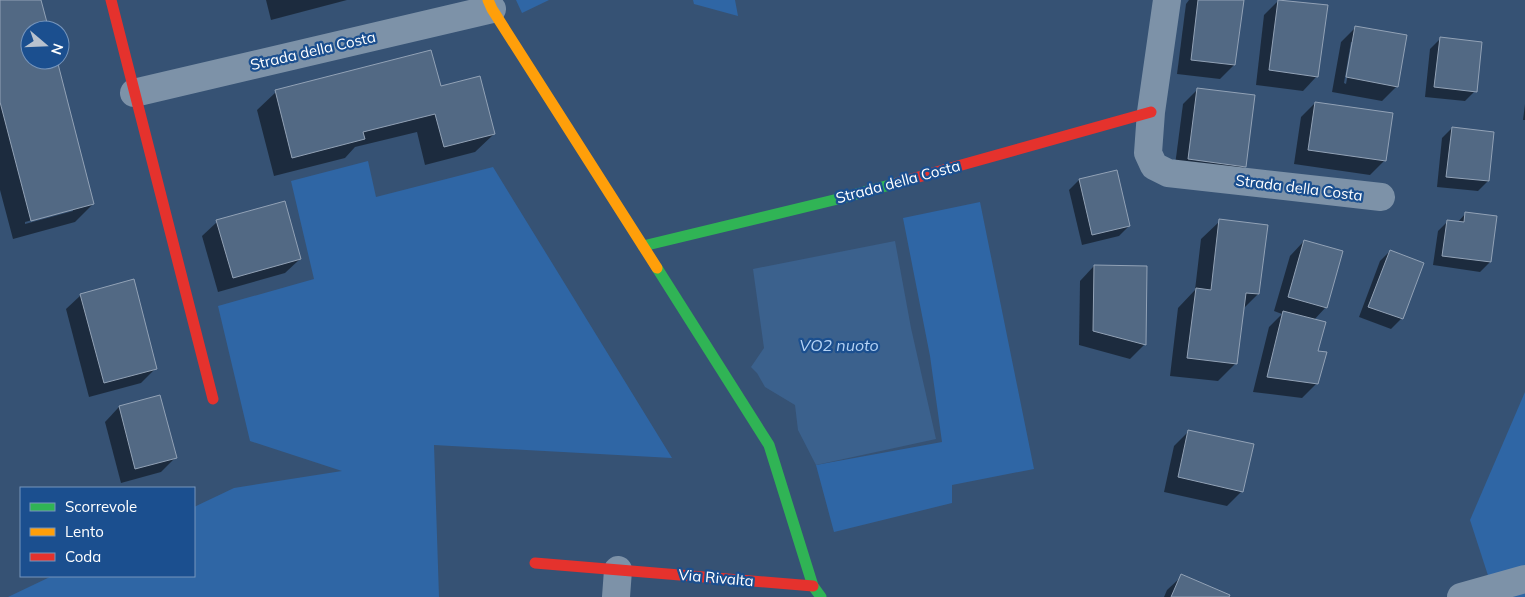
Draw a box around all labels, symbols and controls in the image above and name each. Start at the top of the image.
north arrow [20,20,70,70]
street label: Strada della Costa [248,27,377,74]
text: N [47,41,68,57]
street label: Strada della Costa [834,156,962,207]
street label: Strada della Costa [1234,170,1364,205]
water label: VO2 nuoto [799,335,879,355]
legend [20,487,195,577]
text: Scorrevole [65,497,137,516]
text: Lento [65,522,104,541]
text: Coda [65,547,101,566]
street label: Via Rivalta [678,565,755,590]

